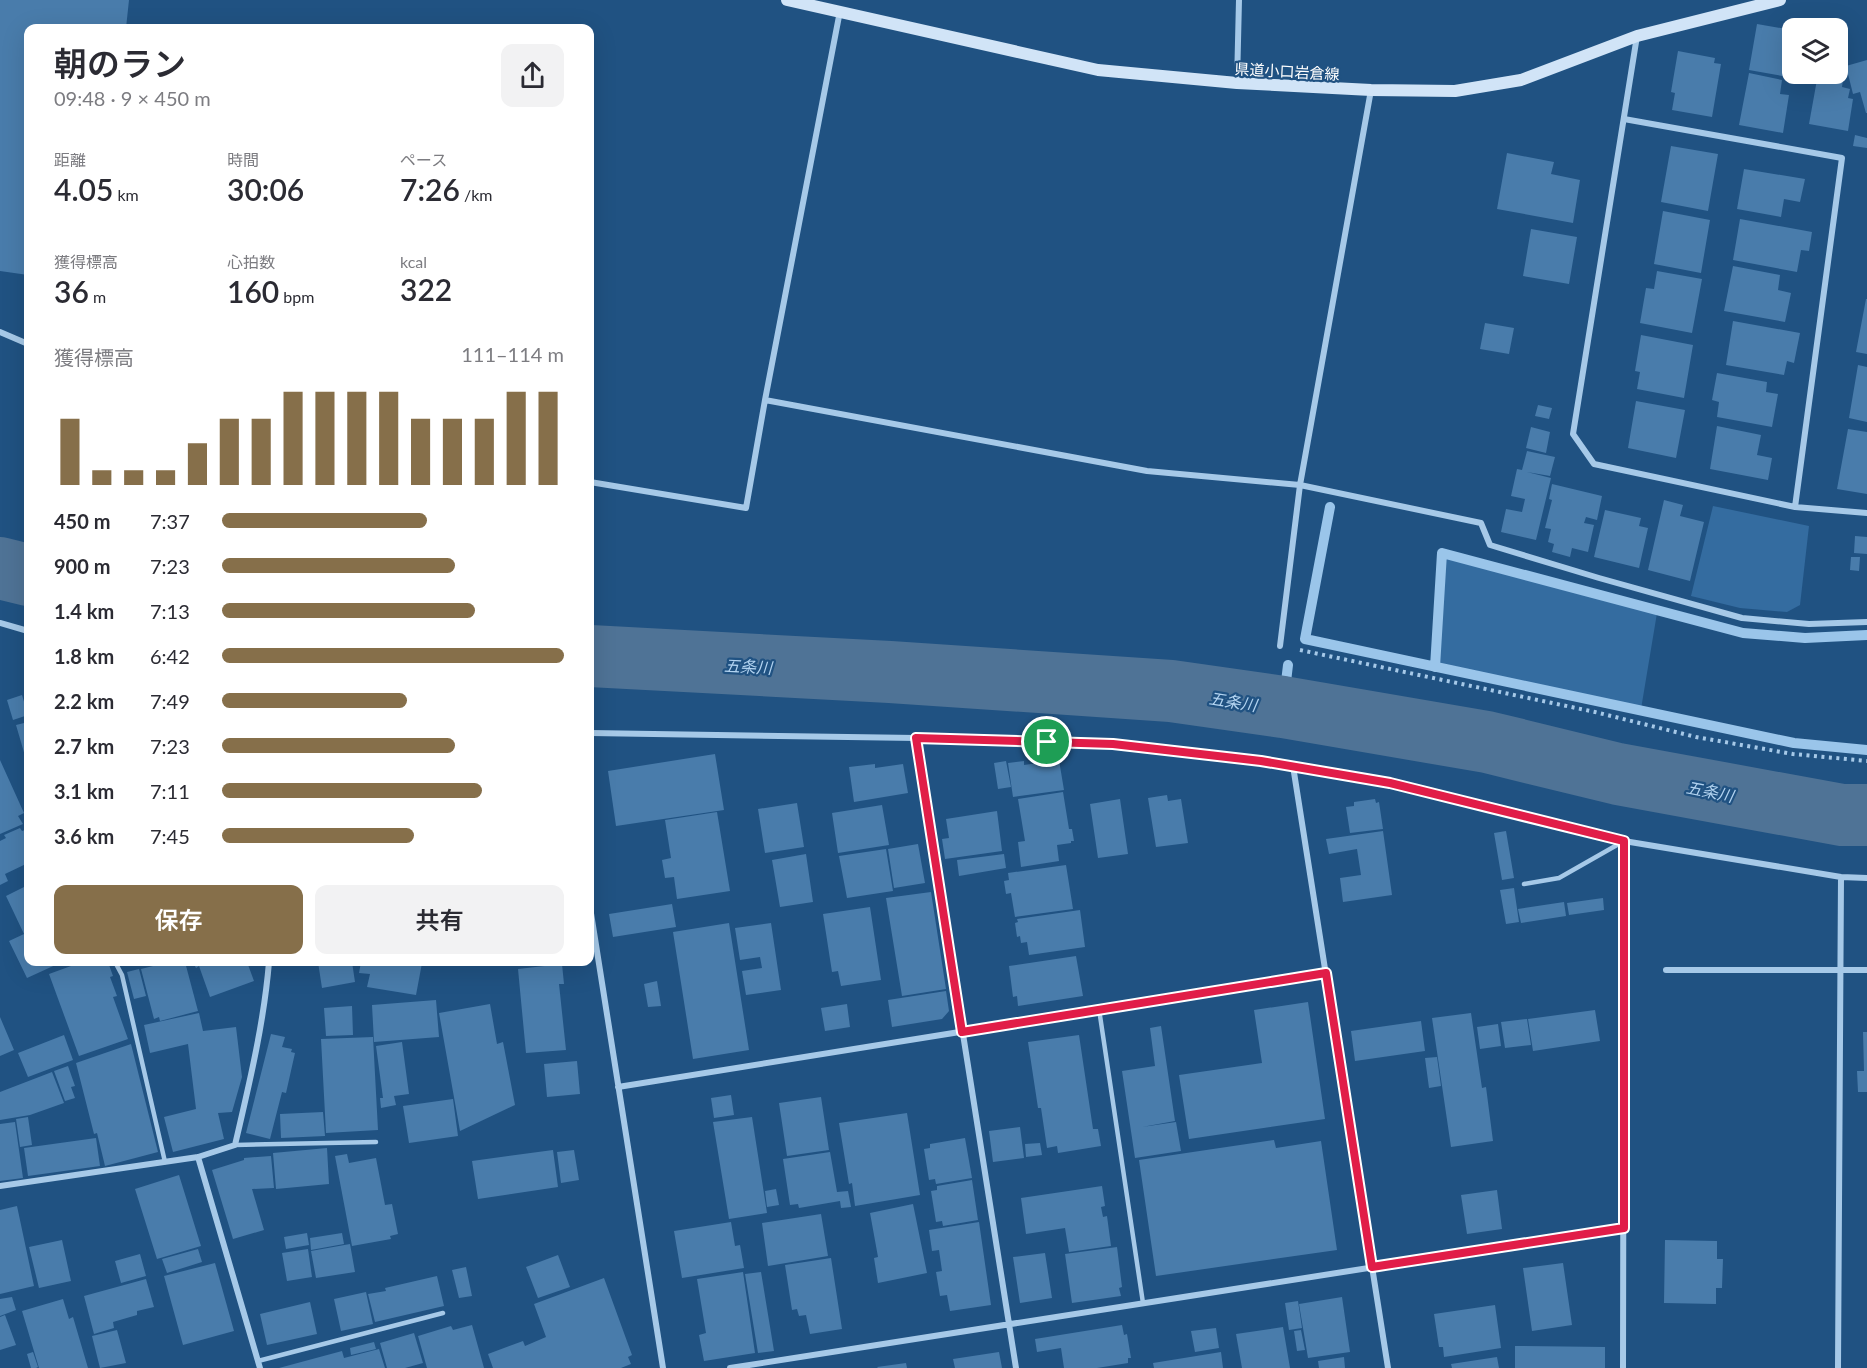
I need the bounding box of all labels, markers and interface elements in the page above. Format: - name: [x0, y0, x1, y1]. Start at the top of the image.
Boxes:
- map controls: [1782, 18, 1848, 84]
- button: layers: [1782, 18, 1848, 84]
- text: 朝のラン: [54, 43, 186, 83]
- button: share: [501, 44, 564, 107]
- street label: 県道小口岩倉線: [1234, 59, 1340, 83]
- text: 09:48 · 9 × 450 m: [54, 86, 211, 110]
- text: 距離: [54, 150, 86, 169]
- text: 時間: [227, 150, 259, 169]
- text: ペース: [400, 150, 447, 169]
- text: 4.05: [54, 171, 113, 207]
- text: 30:06: [227, 171, 304, 207]
- text: 7:26: [400, 171, 460, 207]
- text: km: [113, 185, 139, 204]
- text: /km: [460, 185, 492, 204]
- text: 獲得標高: [54, 252, 118, 271]
- text: 心拍数: [227, 252, 275, 271]
- text: kcal: [400, 252, 427, 271]
- text: 322: [400, 271, 452, 307]
- text: 36: [54, 273, 89, 309]
- text: 160: [227, 273, 279, 309]
- text: m: [89, 287, 106, 306]
- text: bpm: [279, 287, 314, 306]
- text: 111–114 m: [461, 342, 564, 366]
- text: 獲得標高: [54, 345, 134, 369]
- text: 450 m: [54, 509, 110, 533]
- text: 7:37: [150, 509, 190, 533]
- text: 900 m: [54, 554, 110, 578]
- text: 7:23: [150, 554, 190, 578]
- text: 1.4 km: [54, 599, 114, 623]
- text: 7:13: [150, 599, 190, 623]
- text: 1.8 km: [54, 644, 114, 668]
- text: 6:42: [150, 644, 190, 668]
- water label: 五条川: [724, 655, 774, 677]
- water label: 五条川: [1208, 688, 1260, 714]
- text: 2.2 km: [54, 689, 114, 713]
- text: 7:49: [150, 689, 190, 713]
- pin: [1021, 716, 1072, 767]
- icon: arrive: [1030, 725, 1063, 758]
- text: 2.7 km: [54, 734, 114, 758]
- text: 7:23: [150, 734, 190, 758]
- water label: 五条川: [1685, 777, 1737, 805]
- text: 3.1 km: [54, 779, 114, 803]
- text: 7:11: [150, 779, 190, 803]
- text: 3.6 km: [54, 824, 114, 848]
- text: 7:45: [150, 824, 190, 848]
- button: 保存: [54, 885, 303, 954]
- button: 共有: [315, 885, 564, 954]

